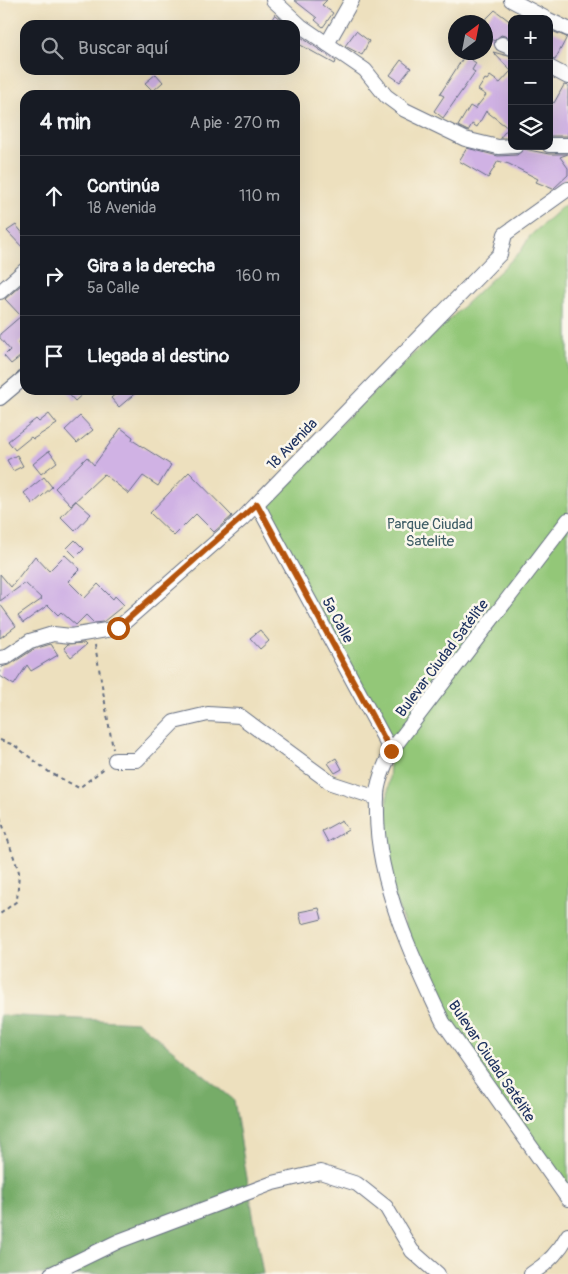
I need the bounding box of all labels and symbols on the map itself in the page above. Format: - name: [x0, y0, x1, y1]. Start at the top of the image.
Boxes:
- north arrow: [448, 15, 493, 60]
- street label: 18 Avenida: [263, 414, 322, 474]
- park label: Parque Ciudad Satelite: [387, 515, 473, 551]
- street label: 5a Calle: [318, 594, 358, 647]
- street label: Bulevar Ciudad Satélite: [392, 595, 493, 721]
- route start: [107, 617, 130, 640]
- route end: [380, 740, 403, 763]
- street label: Bulevar Ciudad Satélite: [444, 997, 540, 1126]

